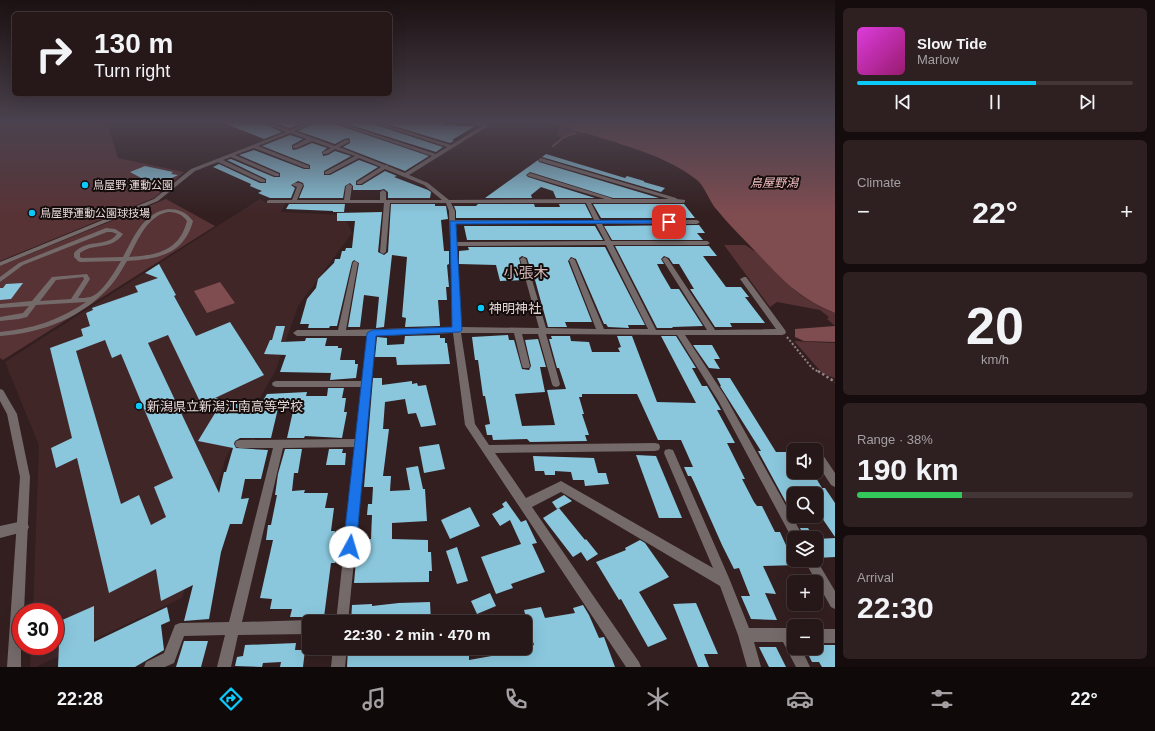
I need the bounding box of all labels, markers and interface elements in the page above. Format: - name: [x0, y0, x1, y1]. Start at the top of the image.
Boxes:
- icon: right: [28, 28, 80, 80]
- text: 130 m: [94, 28, 173, 59]
- text: Slow Tide: [917, 35, 987, 52]
- text: Marlow: [917, 52, 959, 67]
- text: Turn right: [94, 61, 170, 81]
- icon: previous: [892, 91, 914, 113]
- icon: pause: [984, 91, 1006, 113]
- icon: next: [1076, 91, 1098, 113]
- text: Climate: [857, 175, 901, 190]
- water label: 鳥屋野潟: [750, 176, 800, 190]
- place label: 鳥屋野 運動公園: [93, 179, 173, 191]
- marker: 鳥屋野 運動公園: [80, 180, 90, 190]
- text: 22°: [972, 196, 1018, 229]
- text: −: [857, 199, 870, 224]
- text: +: [1120, 199, 1133, 224]
- pin: [652, 205, 686, 239]
- place label: 鳥屋野運動公園球技場: [40, 207, 150, 219]
- marker: 鳥屋野運動公園球技場: [27, 208, 37, 218]
- icon: arrive: [658, 211, 680, 233]
- district label: 小張木: [503, 264, 549, 281]
- text: 20: [966, 297, 1024, 355]
- place label: 神明神社: [489, 301, 541, 316]
- marker: 神明神社: [476, 303, 486, 313]
- text: km/h: [981, 352, 1009, 367]
- place label: 新潟県立新潟江南高等学校: [147, 399, 303, 414]
- marker: 新潟県立新潟江南高等学校: [134, 401, 144, 411]
- text: Range · 38%: [857, 432, 933, 447]
- map controls: [787, 443, 823, 655]
- button: sound: [787, 443, 823, 479]
- text: 190 km: [857, 453, 959, 486]
- button: search: [787, 487, 823, 523]
- position arrow: [329, 526, 371, 568]
- button: layers: [787, 531, 823, 567]
- text: Arrival: [857, 570, 894, 585]
- button: +: [787, 575, 823, 611]
- text: 22:30: [857, 591, 934, 624]
- speed limit sign: 30: [12, 603, 64, 655]
- button: −: [787, 619, 823, 655]
- text: 22:30 · 2 min · 470 m: [344, 626, 490, 643]
- icon: directions: [217, 685, 245, 713]
- icon: music: [360, 685, 388, 713]
- icon: phone: [502, 685, 530, 713]
- icon: climate: [644, 685, 672, 713]
- icon: car: [786, 685, 814, 713]
- icon: filters: [928, 685, 956, 713]
- text: 22:28: [57, 689, 103, 709]
- text: 22°: [1071, 689, 1098, 709]

